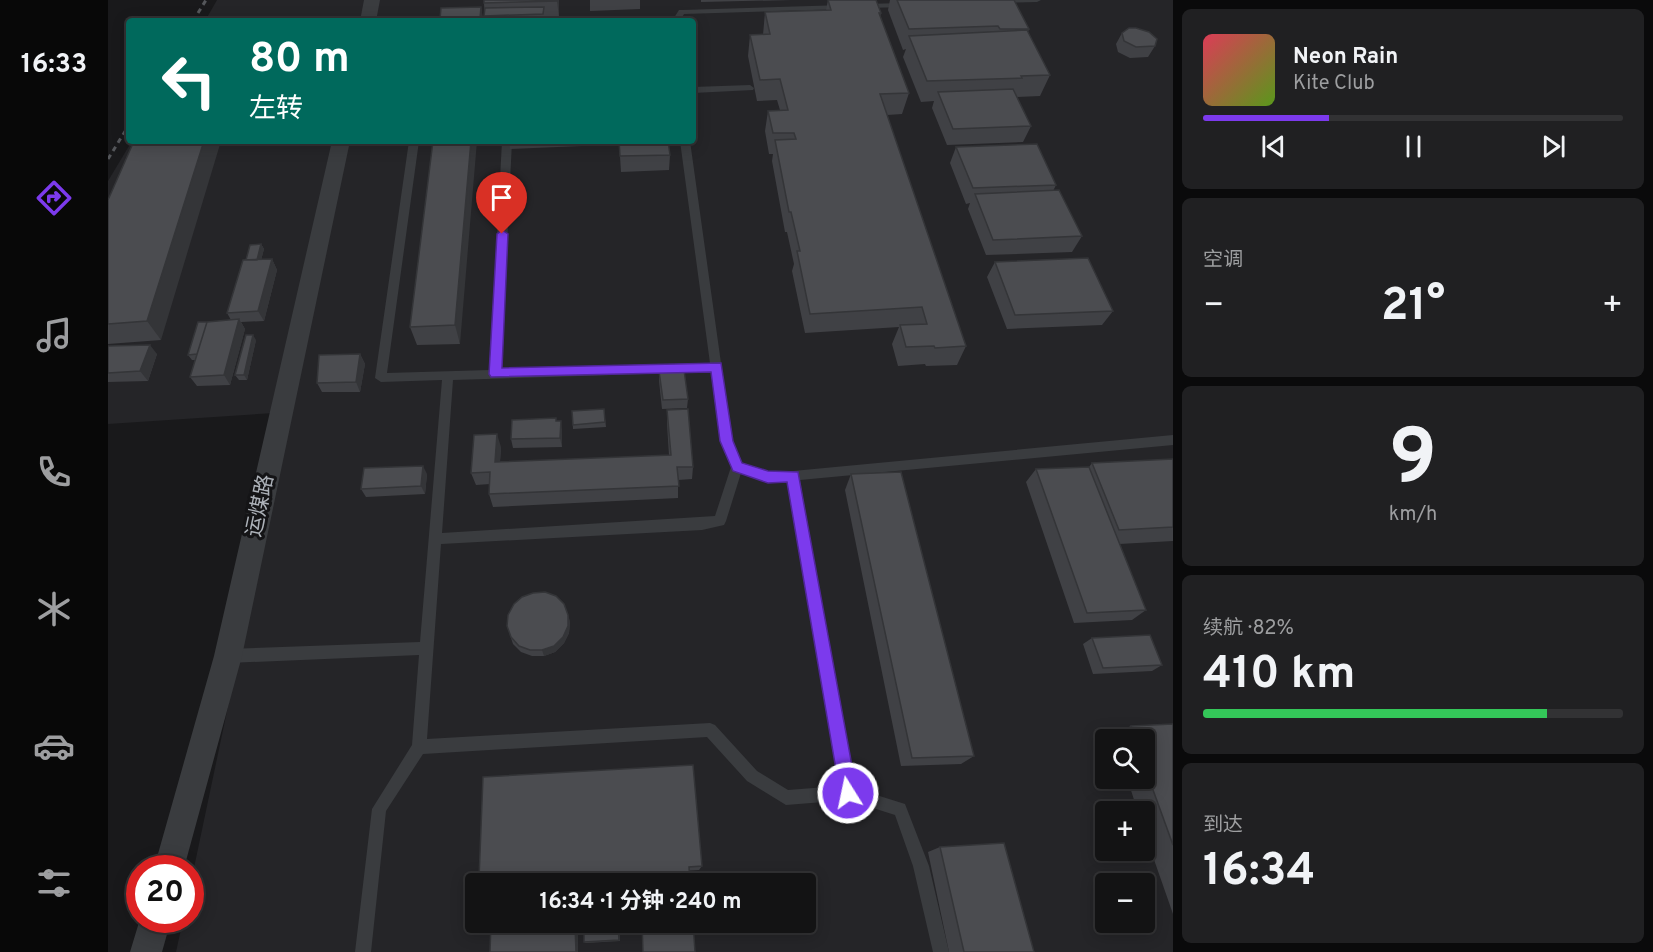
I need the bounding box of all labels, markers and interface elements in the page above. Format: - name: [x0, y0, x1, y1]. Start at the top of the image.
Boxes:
- text: 80 m: [249, 34, 350, 87]
- icon: left: [150, 42, 228, 120]
- text: Neon Rain: [1293, 44, 1398, 71]
- text: 16:33: [21, 48, 87, 82]
- text: Kite Club: [1293, 71, 1375, 97]
- text: 左转: [249, 93, 303, 127]
- icon: previous: [1257, 130, 1290, 163]
- icon: pause: [1397, 130, 1430, 163]
- icon: next: [1537, 130, 1570, 163]
- pin: [476, 172, 527, 234]
- icon: directions: [33, 177, 75, 219]
- icon: arrive: [485, 181, 518, 214]
- text: 空调: [1203, 248, 1243, 274]
- text: 21°: [1381, 279, 1445, 336]
- text: −: [1203, 286, 1224, 328]
- text: +: [1602, 286, 1623, 328]
- icon: music: [33, 314, 75, 356]
- text: 9: [1389, 413, 1437, 512]
- icon: phone: [33, 451, 75, 493]
- street label: 运煤路: [241, 472, 281, 540]
- text: km/h: [1389, 502, 1437, 528]
- icon: climate: [33, 588, 75, 630]
- text: 续航 · 82%: [1203, 616, 1294, 642]
- text: 410 km: [1203, 647, 1355, 704]
- icon: car: [33, 725, 75, 767]
- map controls: [1095, 729, 1155, 933]
- button: search: [1095, 729, 1155, 789]
- position arrow: [816, 761, 880, 825]
- button: +: [1095, 801, 1155, 861]
- text: 到达: [1203, 813, 1243, 839]
- text: 16:34: [1203, 844, 1315, 901]
- speed limit sign: 20: [126, 855, 204, 933]
- icon: filters: [33, 862, 75, 904]
- button: −: [1095, 873, 1155, 933]
- text: 16:34 · 1 分钟 · 240 m: [539, 889, 742, 916]

